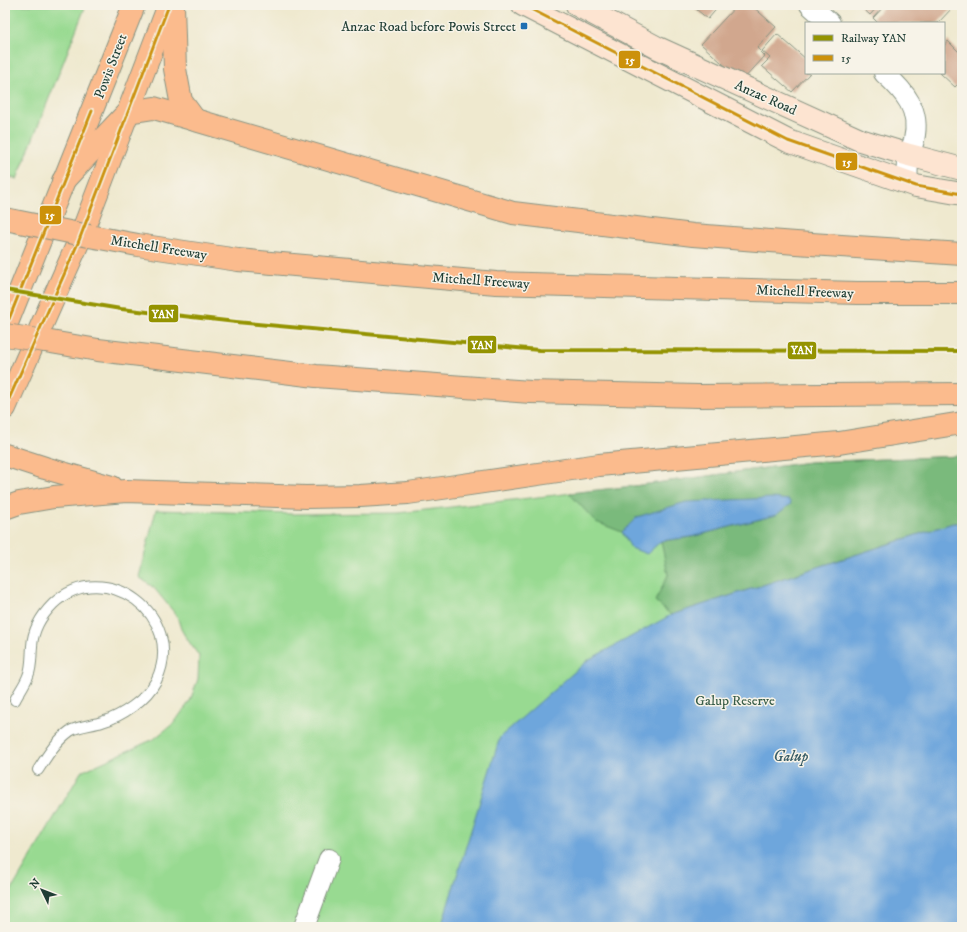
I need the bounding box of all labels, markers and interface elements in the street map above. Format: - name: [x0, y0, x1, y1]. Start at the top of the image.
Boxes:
- place label: Anzac Road before Powis Street: [341, 18, 517, 36]
- marker: Anzac Road before Powis Street: [519, 21, 529, 31]
- legend: [805, 22, 945, 74]
- street label: Powis Street: [90, 31, 132, 101]
- text: Railway YAN: [841, 31, 907, 46]
- line badge: 15: [618, 50, 641, 69]
- text: 15: [841, 51, 851, 66]
- text: 15: [625, 54, 635, 68]
- street label: Anzac Road: [732, 76, 800, 120]
- line badge: 15: [835, 152, 858, 171]
- text: 15: [842, 156, 852, 170]
- line badge: 15: [39, 205, 62, 225]
- text: 15: [45, 209, 55, 223]
- street label: Mitchell Freeway: [109, 231, 209, 265]
- street label: Mitchell Freeway: [432, 269, 531, 293]
- street label: Mitchell Freeway: [756, 281, 854, 303]
- line badge: YAN: [148, 304, 179, 323]
- text: YAN: [151, 308, 174, 322]
- line badge: YAN: [467, 335, 497, 354]
- text: YAN: [470, 339, 493, 353]
- line badge: YAN: [787, 341, 817, 360]
- text: YAN: [790, 344, 813, 358]
- park label: Galup Reserve: [695, 692, 775, 710]
- water label: Galup: [774, 747, 809, 766]
- north arrow: [22, 870, 62, 910]
- text: N: [27, 876, 44, 892]

